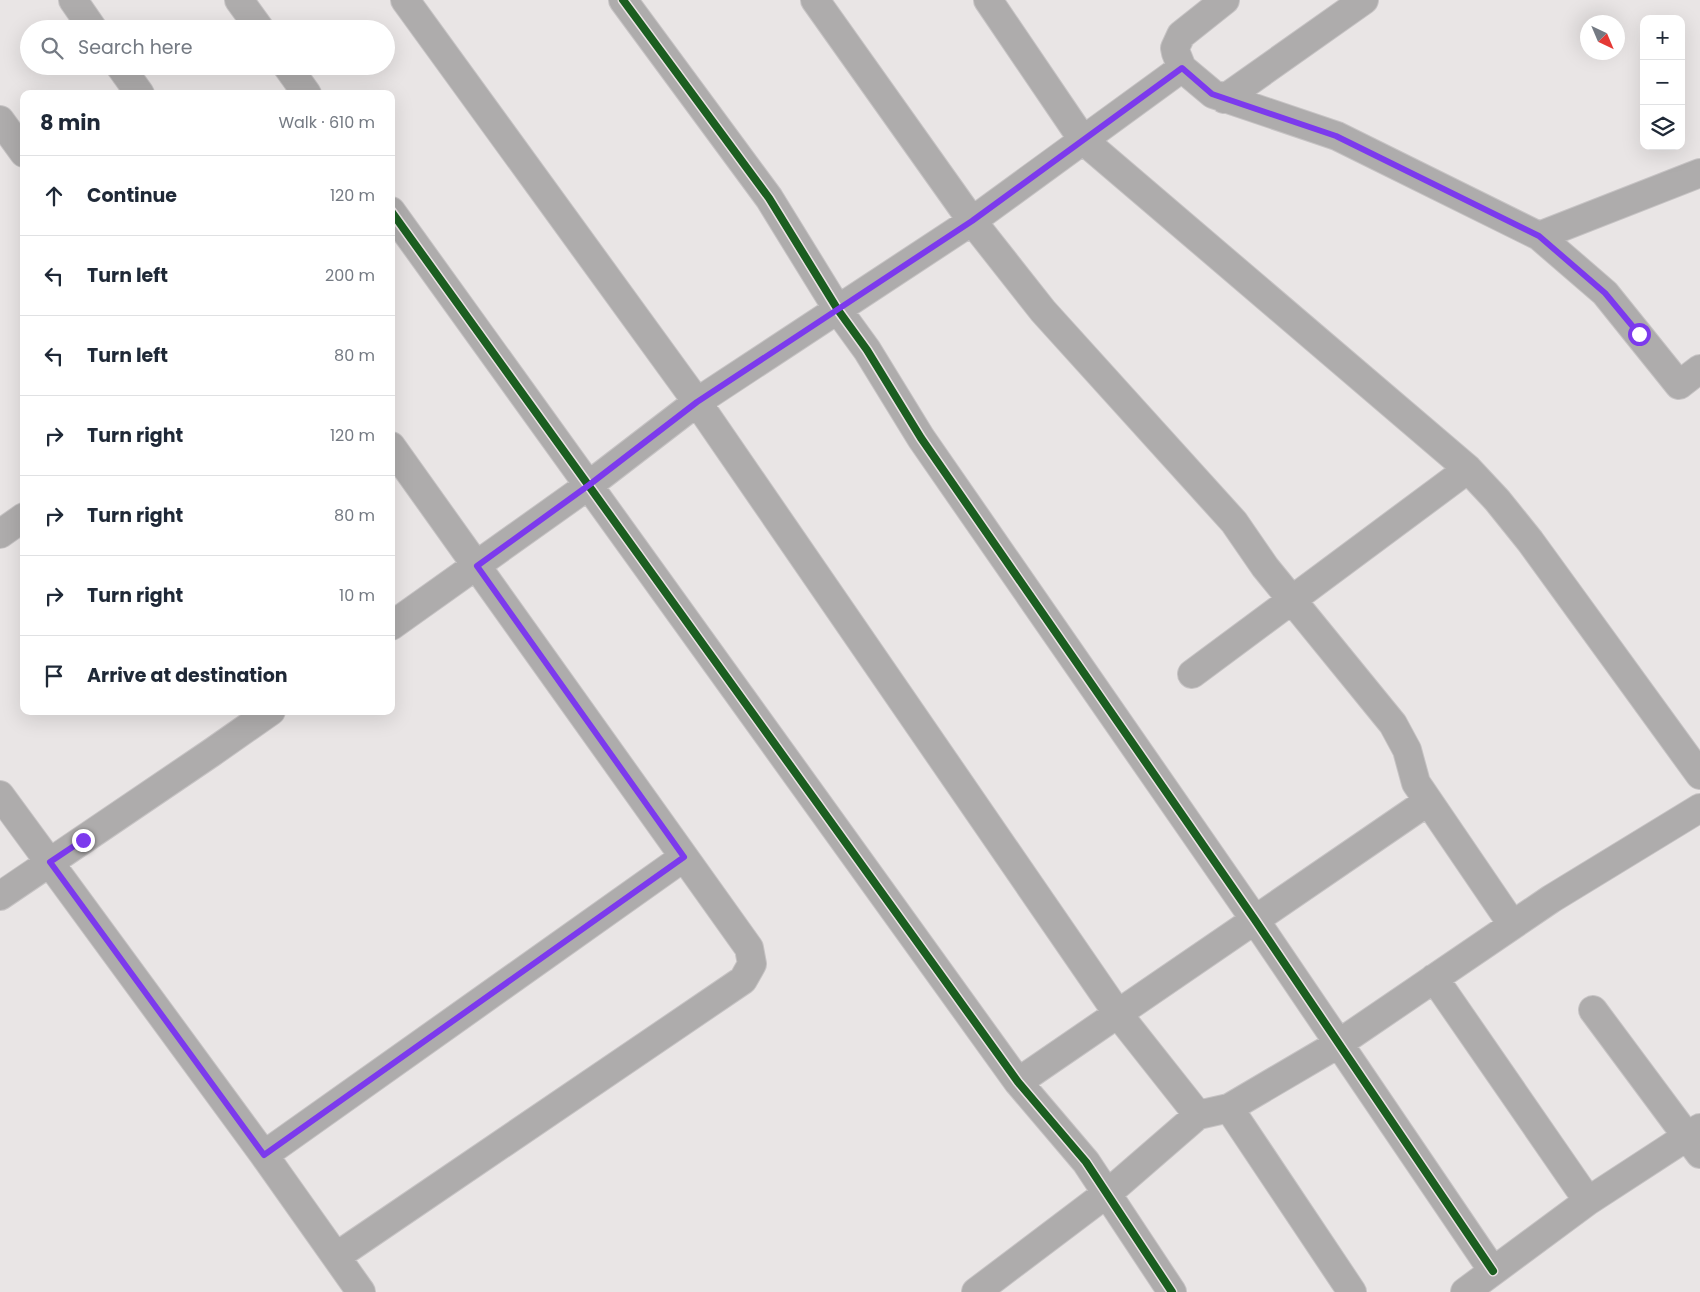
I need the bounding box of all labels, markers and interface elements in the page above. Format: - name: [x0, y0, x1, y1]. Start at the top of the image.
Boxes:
- north arrow: [1580, 15, 1625, 60]
- map controls: [1640, 15, 1685, 150]
- button: +: [1640, 15, 1685, 60]
- search box: [20, 20, 395, 75]
- icon: search: [38, 34, 66, 62]
- text: Search here: [78, 34, 192, 61]
- button: −: [1640, 60, 1685, 105]
- button: layers: [1640, 105, 1685, 150]
- text: 8 min: [40, 108, 101, 137]
- text: Walk · 610 m: [278, 111, 375, 134]
- icon: ahead: [40, 182, 68, 210]
- text: Continue: [87, 182, 177, 209]
- text: 120 m: [330, 184, 375, 207]
- icon: left: [40, 262, 68, 290]
- text: Turn left: [87, 262, 168, 289]
- text: 200 m: [325, 264, 375, 287]
- route start: [1628, 323, 1651, 346]
- icon: left: [40, 342, 68, 370]
- text: Turn left: [87, 342, 168, 369]
- text: 80 m: [334, 344, 375, 367]
- icon: right: [40, 422, 68, 450]
- text: Turn right: [87, 422, 183, 449]
- text: 120 m: [330, 424, 375, 447]
- icon: right: [40, 502, 68, 530]
- text: Turn right: [87, 502, 183, 529]
- text: 80 m: [334, 504, 375, 527]
- icon: right: [40, 582, 68, 610]
- text: Turn right: [87, 582, 183, 609]
- text: 10 m: [339, 584, 375, 607]
- icon: arrive: [40, 662, 68, 690]
- text: Arrive at destination: [87, 662, 288, 689]
- route end: [72, 829, 95, 852]

